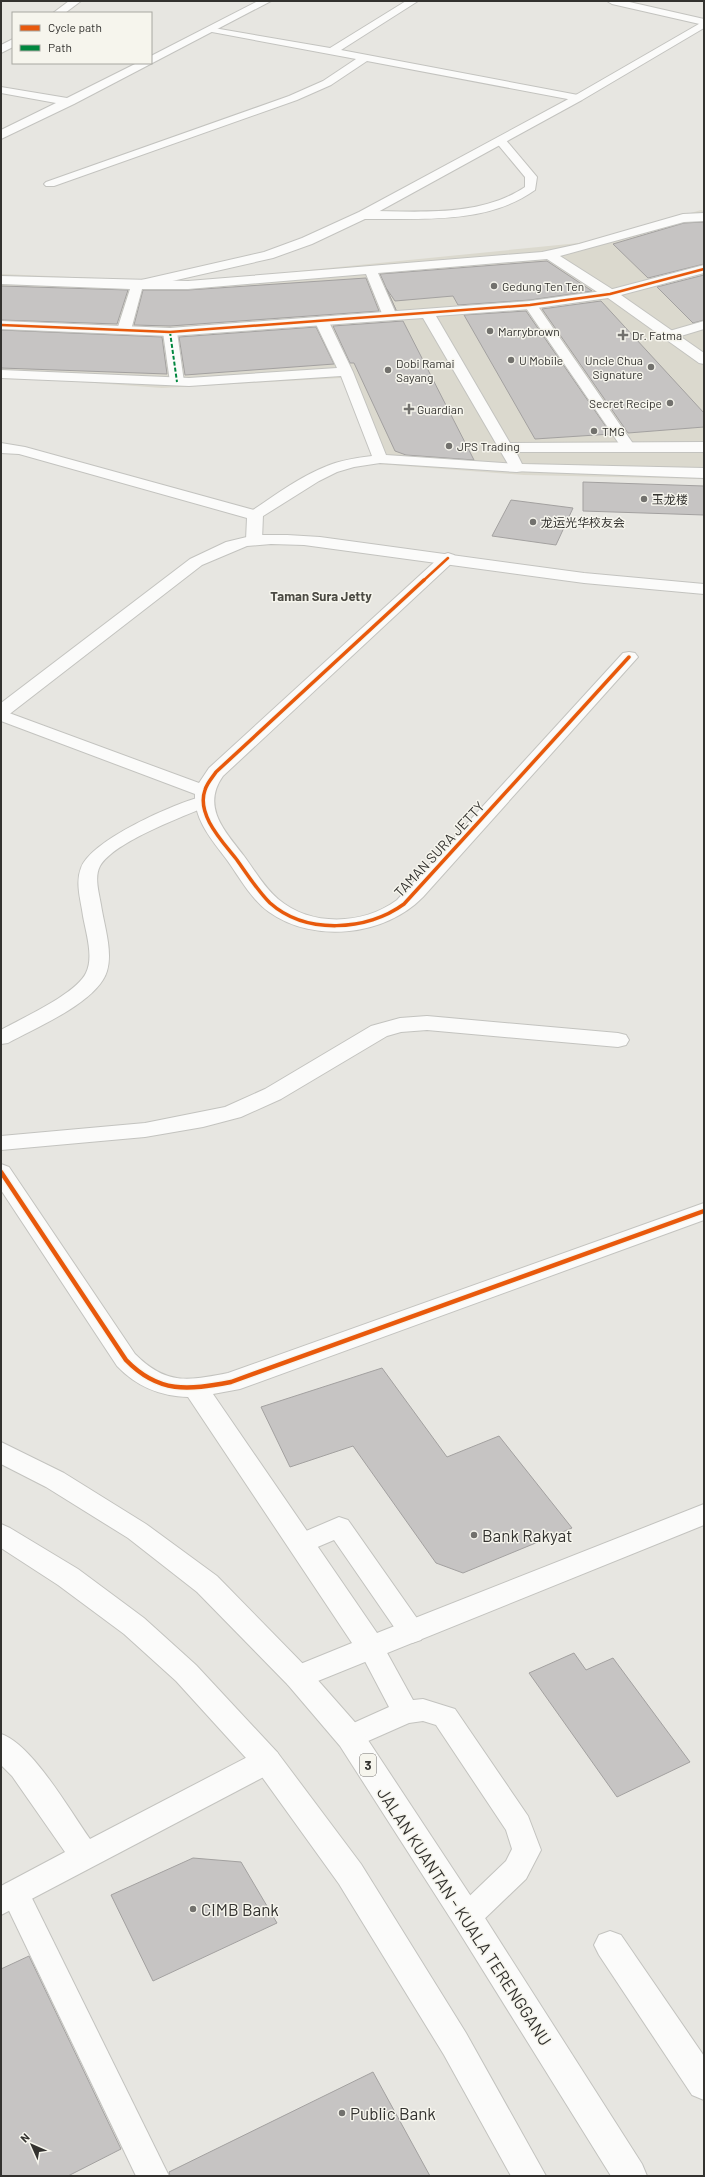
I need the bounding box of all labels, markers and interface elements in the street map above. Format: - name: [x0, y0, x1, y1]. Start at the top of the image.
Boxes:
- legend: [12, 12, 152, 64]
- text: Cycle path: [48, 20, 102, 34]
- text: Path: [48, 40, 72, 54]
- place label: Gedung Ten Ten: [502, 279, 584, 293]
- marker: Gedung Ten Ten: [489, 281, 499, 291]
- place label: Marrybrown: [498, 324, 560, 338]
- marker: Marrybrown: [485, 326, 495, 336]
- place label: Dr. Fatma: [632, 328, 682, 342]
- marker: Dr. Fatma: [617, 329, 629, 341]
- place label: U Mobile: [519, 353, 563, 367]
- place label: Uncle Chua Signature: [585, 353, 643, 381]
- marker: U Mobile: [506, 355, 516, 365]
- place label: Dobi Ramai Sayang: [396, 356, 455, 384]
- marker: Uncle Chua Signature: [646, 362, 656, 372]
- marker: Dobi Ramai Sayang: [383, 365, 393, 375]
- place label: Secret Recipe: [589, 396, 662, 410]
- marker: Secret Recipe: [665, 398, 675, 408]
- place label: Guardian: [417, 402, 463, 416]
- marker: Guardian: [404, 404, 414, 414]
- place label: TMG: [602, 424, 625, 438]
- marker: TMG: [589, 426, 599, 436]
- place label: JPS Trading: [457, 439, 520, 453]
- marker: JPS Trading: [444, 441, 454, 451]
- place label: 玉龙楼: [652, 492, 688, 506]
- marker: 玉龙楼: [639, 494, 649, 504]
- place label: 龙运光华校友会: [541, 515, 625, 529]
- marker: 龙运光华校友会: [528, 517, 538, 527]
- district label: Taman Sura Jetty: [270, 588, 372, 604]
- street label: TAMAN SURA JETTY: [390, 798, 488, 900]
- place label: Bank Rakyat: [482, 1525, 572, 1545]
- marker: Bank Rakyat: [469, 1530, 479, 1540]
- road number: 3: [360, 1754, 376, 1776]
- street label: JALAN KUANTAN - KUALA TERENGGANU: [374, 1783, 556, 2049]
- place label: CIMB Bank: [201, 1899, 279, 1919]
- marker: CIMB Bank: [188, 1904, 198, 1914]
- place label: Public Bank: [350, 2103, 436, 2123]
- marker: Public Bank: [337, 2108, 347, 2118]
- north arrow: [12, 2125, 52, 2165]
- text: N: [17, 2130, 32, 2145]

